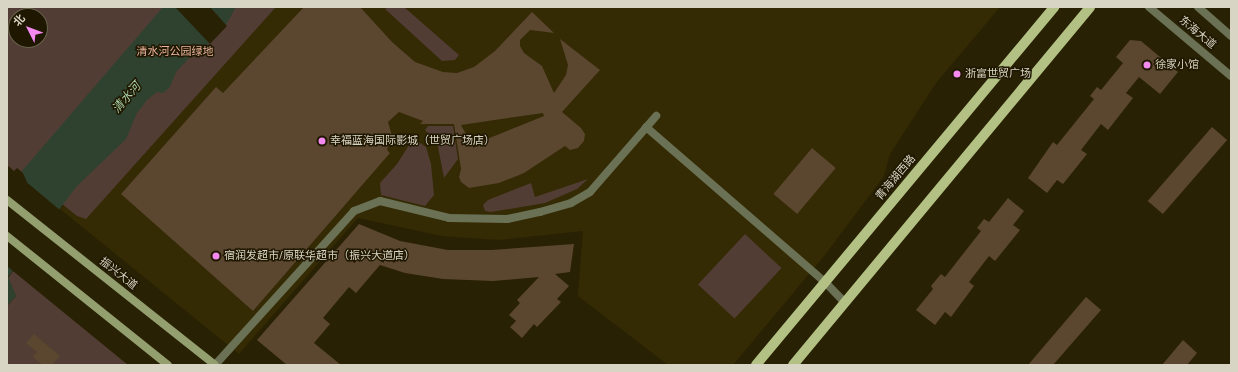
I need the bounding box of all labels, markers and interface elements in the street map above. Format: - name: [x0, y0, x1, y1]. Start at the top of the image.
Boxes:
- north arrow: [8, 8, 48, 48]
- text: 北: [11, 12, 28, 29]
- street label: 东海大道: [1176, 14, 1218, 52]
- park label: 清水河公园绿地: [137, 45, 213, 59]
- place label: 徐家小馆: [1155, 58, 1199, 72]
- marker: 徐家小馆: [1142, 60, 1152, 70]
- place label: 浙富世贸广场: [965, 67, 1031, 81]
- marker: 浙富世贸广场: [952, 69, 962, 79]
- water label: 清水河: [110, 80, 144, 116]
- place label: 幸福蓝海国际影城（世贸广场店）: [330, 134, 495, 148]
- marker: 幸福蓝海国际影城（世贸广场店）: [317, 136, 327, 146]
- street label: 青海湖西路: [873, 153, 919, 203]
- place label: 宿润发超市/原联华超市（振兴大道店）: [224, 249, 415, 263]
- marker: 宿润发超市/原联华超市（振兴大道店）: [211, 251, 221, 261]
- street label: 振兴大道: [97, 255, 139, 293]

